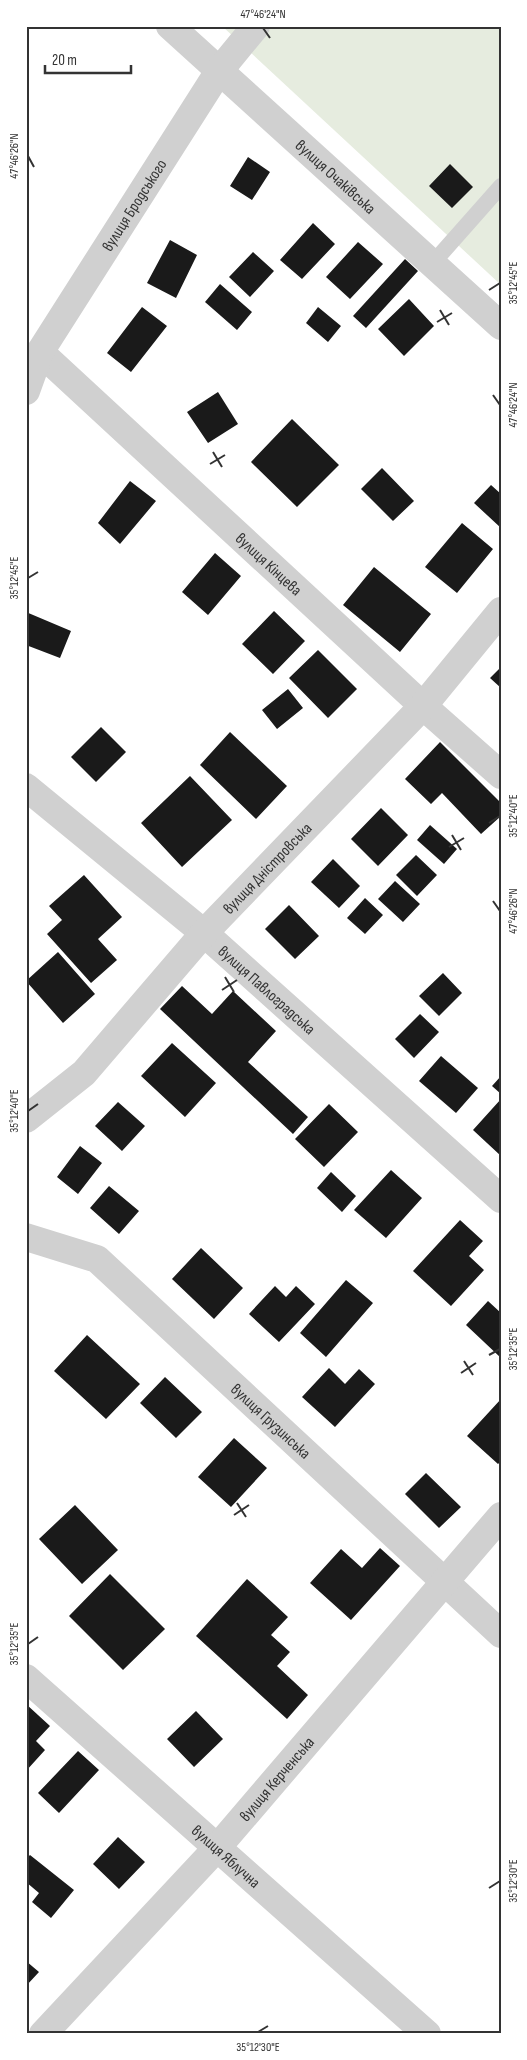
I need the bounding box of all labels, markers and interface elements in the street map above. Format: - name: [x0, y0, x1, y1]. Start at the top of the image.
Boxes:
- text: 47°46'24"N: [240, 7, 286, 22]
- scale bar: [45, 42, 131, 74]
- text: 20 m: [52, 51, 77, 70]
- text: 47°46'26"N: [7, 133, 22, 179]
- street label: вулиця Очаківська: [291, 136, 379, 219]
- street label: вулиця Бродського: [99, 156, 171, 255]
- text: 35°12'45"E: [506, 262, 521, 304]
- text: 47°46'24"N: [506, 382, 521, 428]
- street label: вулиця Кінцева: [231, 530, 305, 600]
- text: 35°12'45"E: [7, 557, 22, 599]
- text: 35°12'40"E: [506, 794, 521, 838]
- street label: вулиця Дністровська: [220, 819, 316, 918]
- text: 47°46'26"N: [506, 888, 521, 934]
- street label: вулиця Павлоградська: [214, 942, 319, 1039]
- text: 35°12'40"E: [7, 1089, 22, 1133]
- text: 35°12'35"E: [506, 1328, 521, 1370]
- street label: вулиця Грузинська: [226, 1380, 314, 1463]
- text: 35°12'35"E: [7, 1623, 22, 1665]
- street label: вулиця Керченська: [236, 1733, 319, 1826]
- street label: вулиця Яблучна: [187, 1822, 264, 1893]
- text: 35°12'30"E: [506, 1859, 521, 1903]
- text: 35°12'30"E: [236, 2040, 280, 2055]

